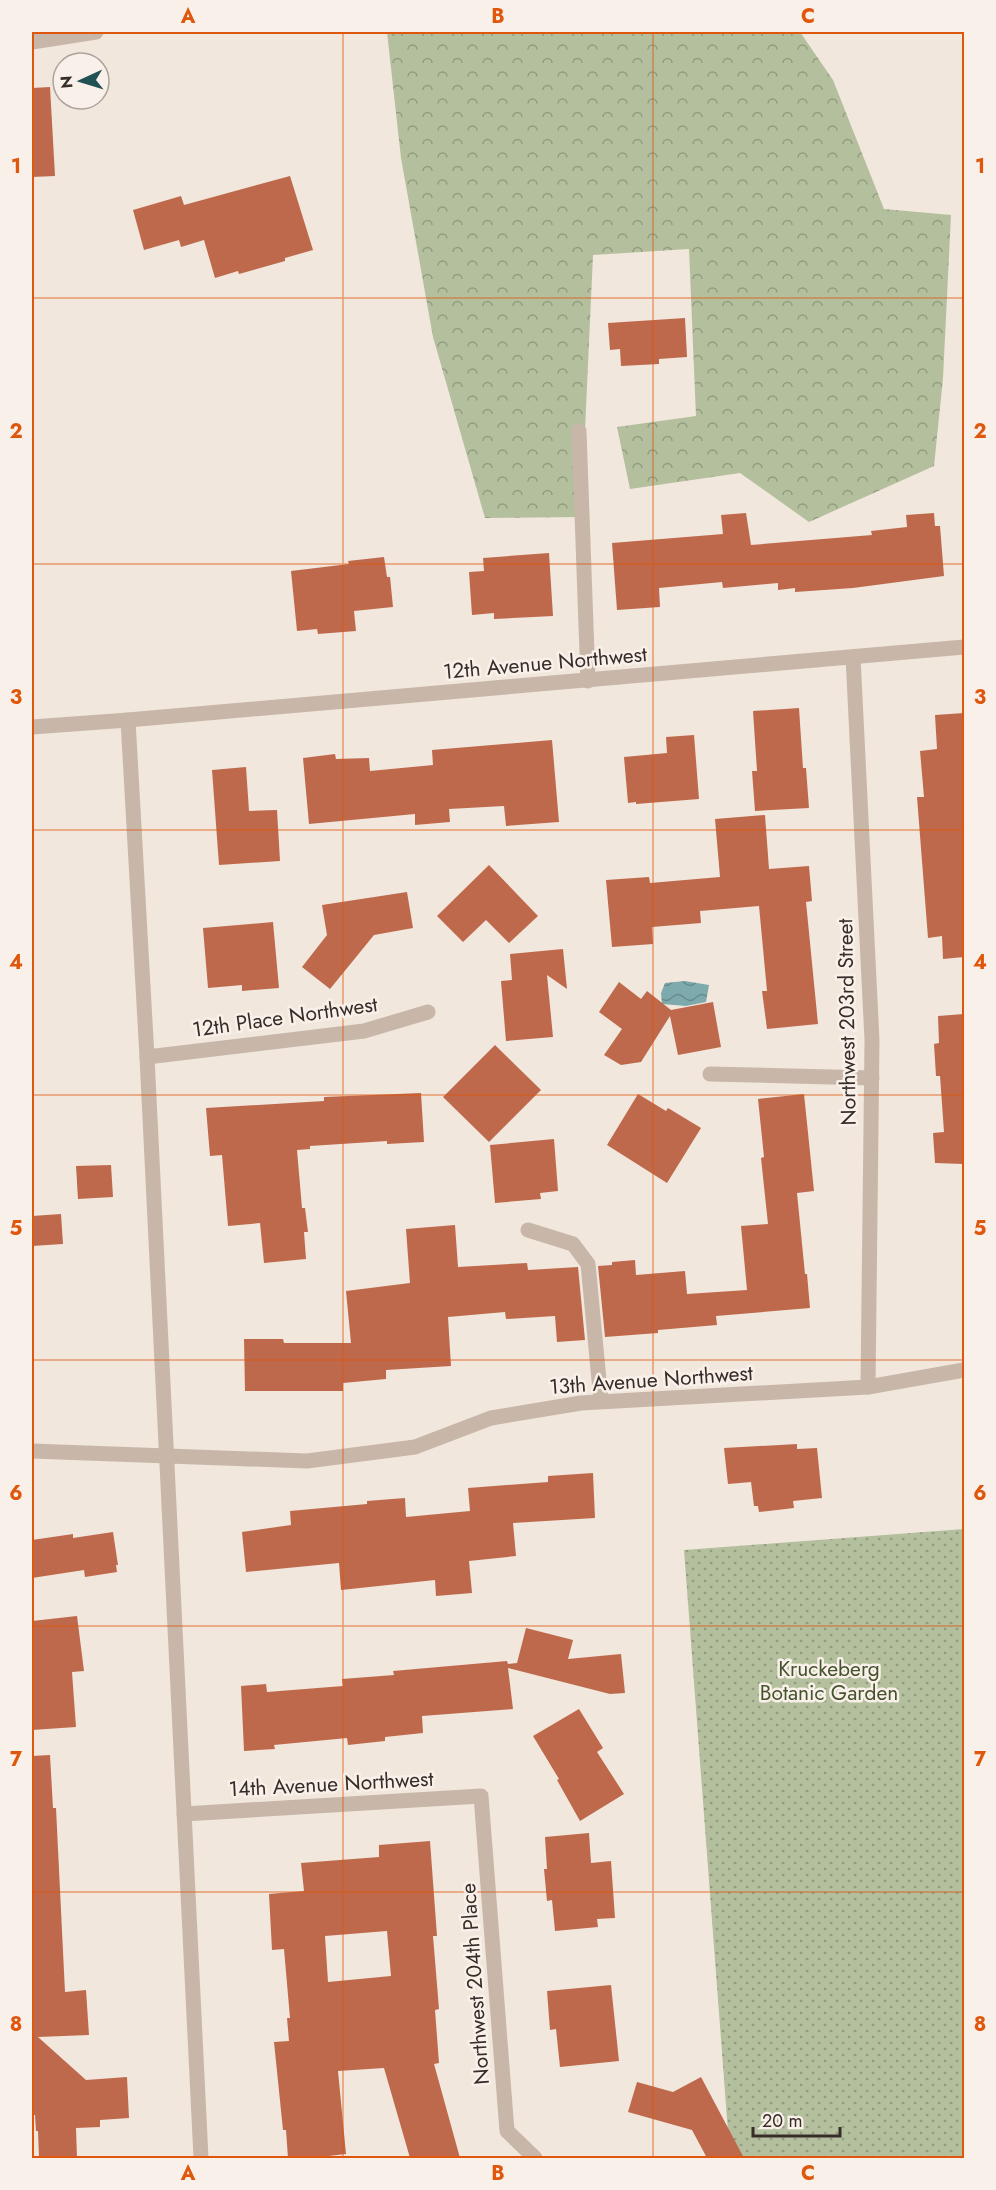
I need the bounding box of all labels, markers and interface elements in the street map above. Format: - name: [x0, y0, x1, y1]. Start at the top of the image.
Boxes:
- text: A: [180, 2, 196, 31]
- text: B: [491, 2, 505, 31]
- text: C: [801, 2, 815, 31]
- north arrow: [51, 51, 111, 111]
- text: N: [55, 75, 78, 89]
- text: 1: [11, 152, 21, 181]
- text: 1: [975, 152, 985, 181]
- text: 2: [9, 417, 23, 446]
- text: 2: [973, 417, 987, 446]
- street label: 12th Avenue Northwest: [442, 639, 648, 687]
- text: 3: [10, 683, 22, 712]
- text: 3: [974, 683, 986, 712]
- street label: Northwest 203rd Street: [830, 918, 864, 1126]
- text: 4: [9, 948, 23, 977]
- text: 4: [973, 948, 987, 977]
- street label: 12th Place Northwest: [191, 989, 379, 1045]
- text: 5: [10, 1214, 23, 1243]
- text: 5: [974, 1214, 987, 1243]
- street label: 13th Avenue Northwest: [548, 1358, 754, 1402]
- text: 6: [9, 1479, 23, 1508]
- text: 6: [973, 1479, 987, 1508]
- park label: Kruckeberg Botanic Garden: [760, 1654, 898, 1708]
- text: 7: [10, 1745, 23, 1774]
- text: 7: [974, 1745, 987, 1774]
- street label: 14th Avenue Northwest: [228, 1764, 434, 1804]
- street label: Northwest 204th Place: [453, 1882, 497, 2086]
- text: 8: [10, 2010, 22, 2039]
- text: 8: [974, 2010, 986, 2039]
- scale bar: [753, 2100, 840, 2138]
- text: 20 m: [762, 2108, 802, 2134]
- text: A: [180, 2159, 196, 2188]
- text: B: [491, 2159, 505, 2188]
- text: C: [801, 2159, 815, 2188]

